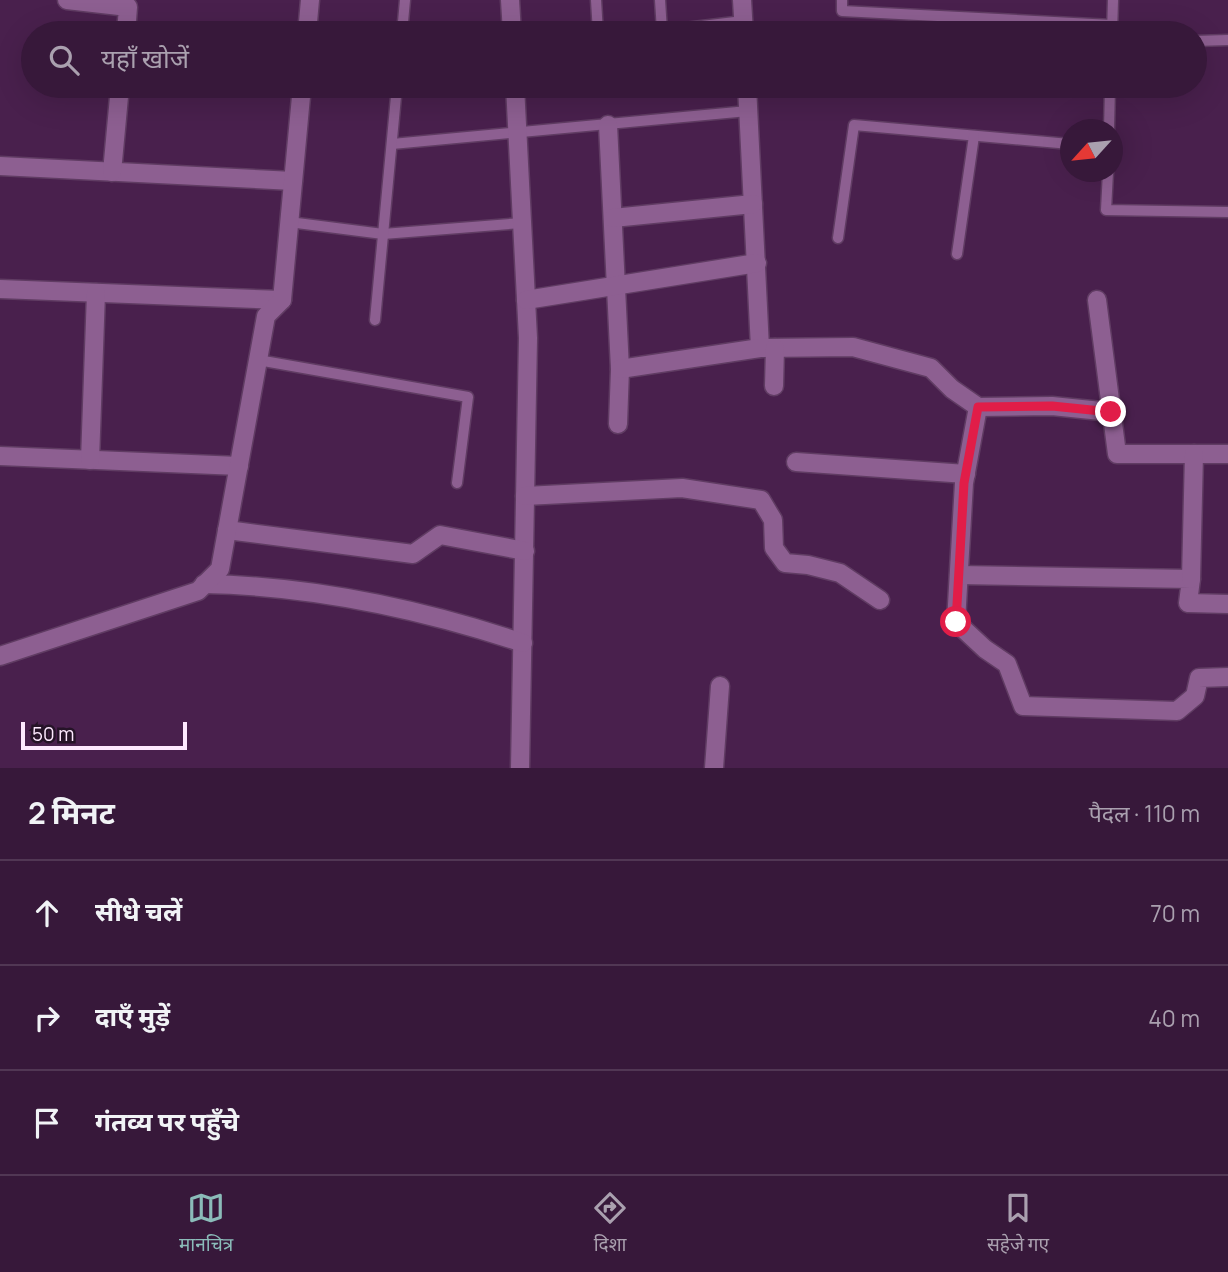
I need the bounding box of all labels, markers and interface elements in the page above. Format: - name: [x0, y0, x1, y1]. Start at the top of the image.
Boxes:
- search box: [21, 21, 1207, 98]
- text: यहाँ खोजें: [101, 40, 189, 76]
- icon: search: [45, 41, 83, 79]
- north arrow: [1060, 119, 1123, 182]
- route end: [1095, 396, 1126, 427]
- route start: [940, 606, 971, 637]
- scale bar: [21, 719, 187, 751]
- text: 50 m: [32, 721, 74, 747]
- text: 2 मिनट: [28, 792, 115, 833]
- text: पैदल · 110 m: [1089, 797, 1200, 829]
- text: सीधे चलें: [95, 893, 182, 929]
- icon: ahead: [28, 894, 66, 932]
- text: 70 m: [1150, 897, 1200, 929]
- text: दाएँ मुड़ें: [95, 998, 170, 1034]
- icon: right: [28, 999, 66, 1037]
- text: 40 m: [1148, 1002, 1200, 1034]
- text: गंतव्य पर पहुँचे: [95, 1103, 239, 1139]
- icon: arrive: [28, 1104, 66, 1142]
- tab: मानचित्र: [179, 1189, 233, 1259]
- tab: दिशा: [591, 1189, 629, 1259]
- tab: सहेजे गए: [987, 1189, 1049, 1259]

